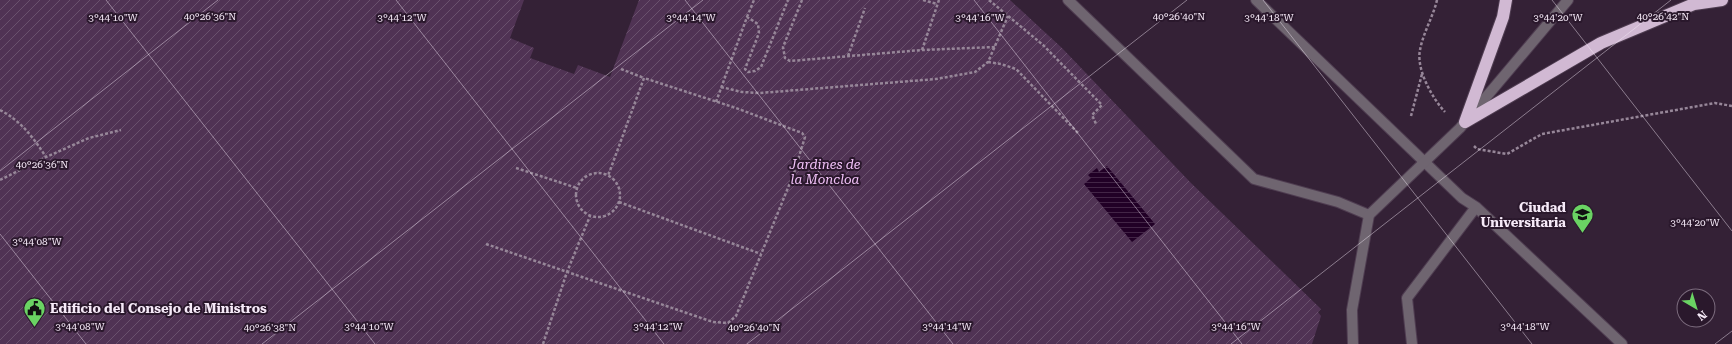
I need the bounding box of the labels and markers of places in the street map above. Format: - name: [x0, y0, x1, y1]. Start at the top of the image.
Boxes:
- place label: Ciudad Universitaria: [1480, 200, 1566, 230]
- school or university icon: Ciudad Universitaria: [1569, 201, 1595, 234]
- public building icon: Edificio del Consejo de Ministros: [21, 295, 47, 328]
- place label: Edificio del Consejo de Ministros: [50, 301, 267, 316]

